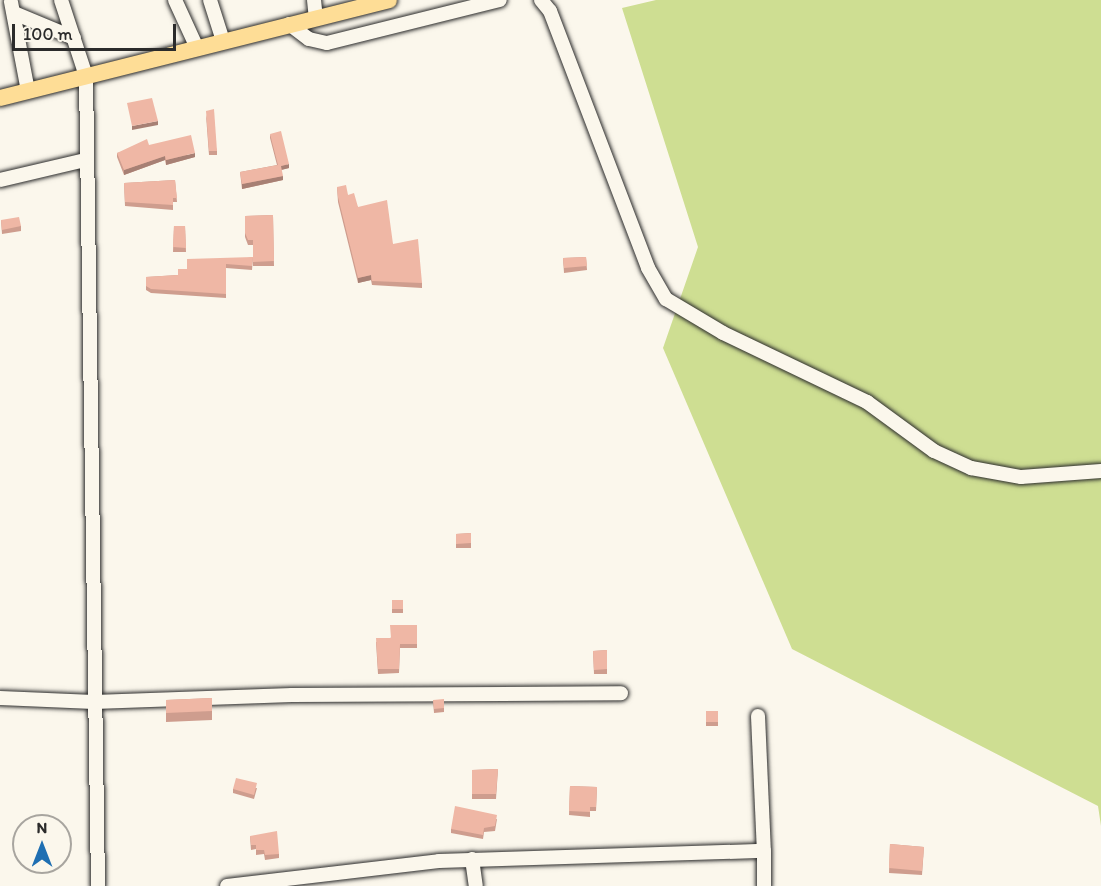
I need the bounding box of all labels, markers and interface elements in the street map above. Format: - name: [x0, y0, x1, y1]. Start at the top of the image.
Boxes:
- scale bar: [15, 12, 178, 50]
- text: 100 m: [23, 23, 73, 45]
- north arrow: [12, 814, 72, 874]
- text: N: [37, 818, 47, 837]

